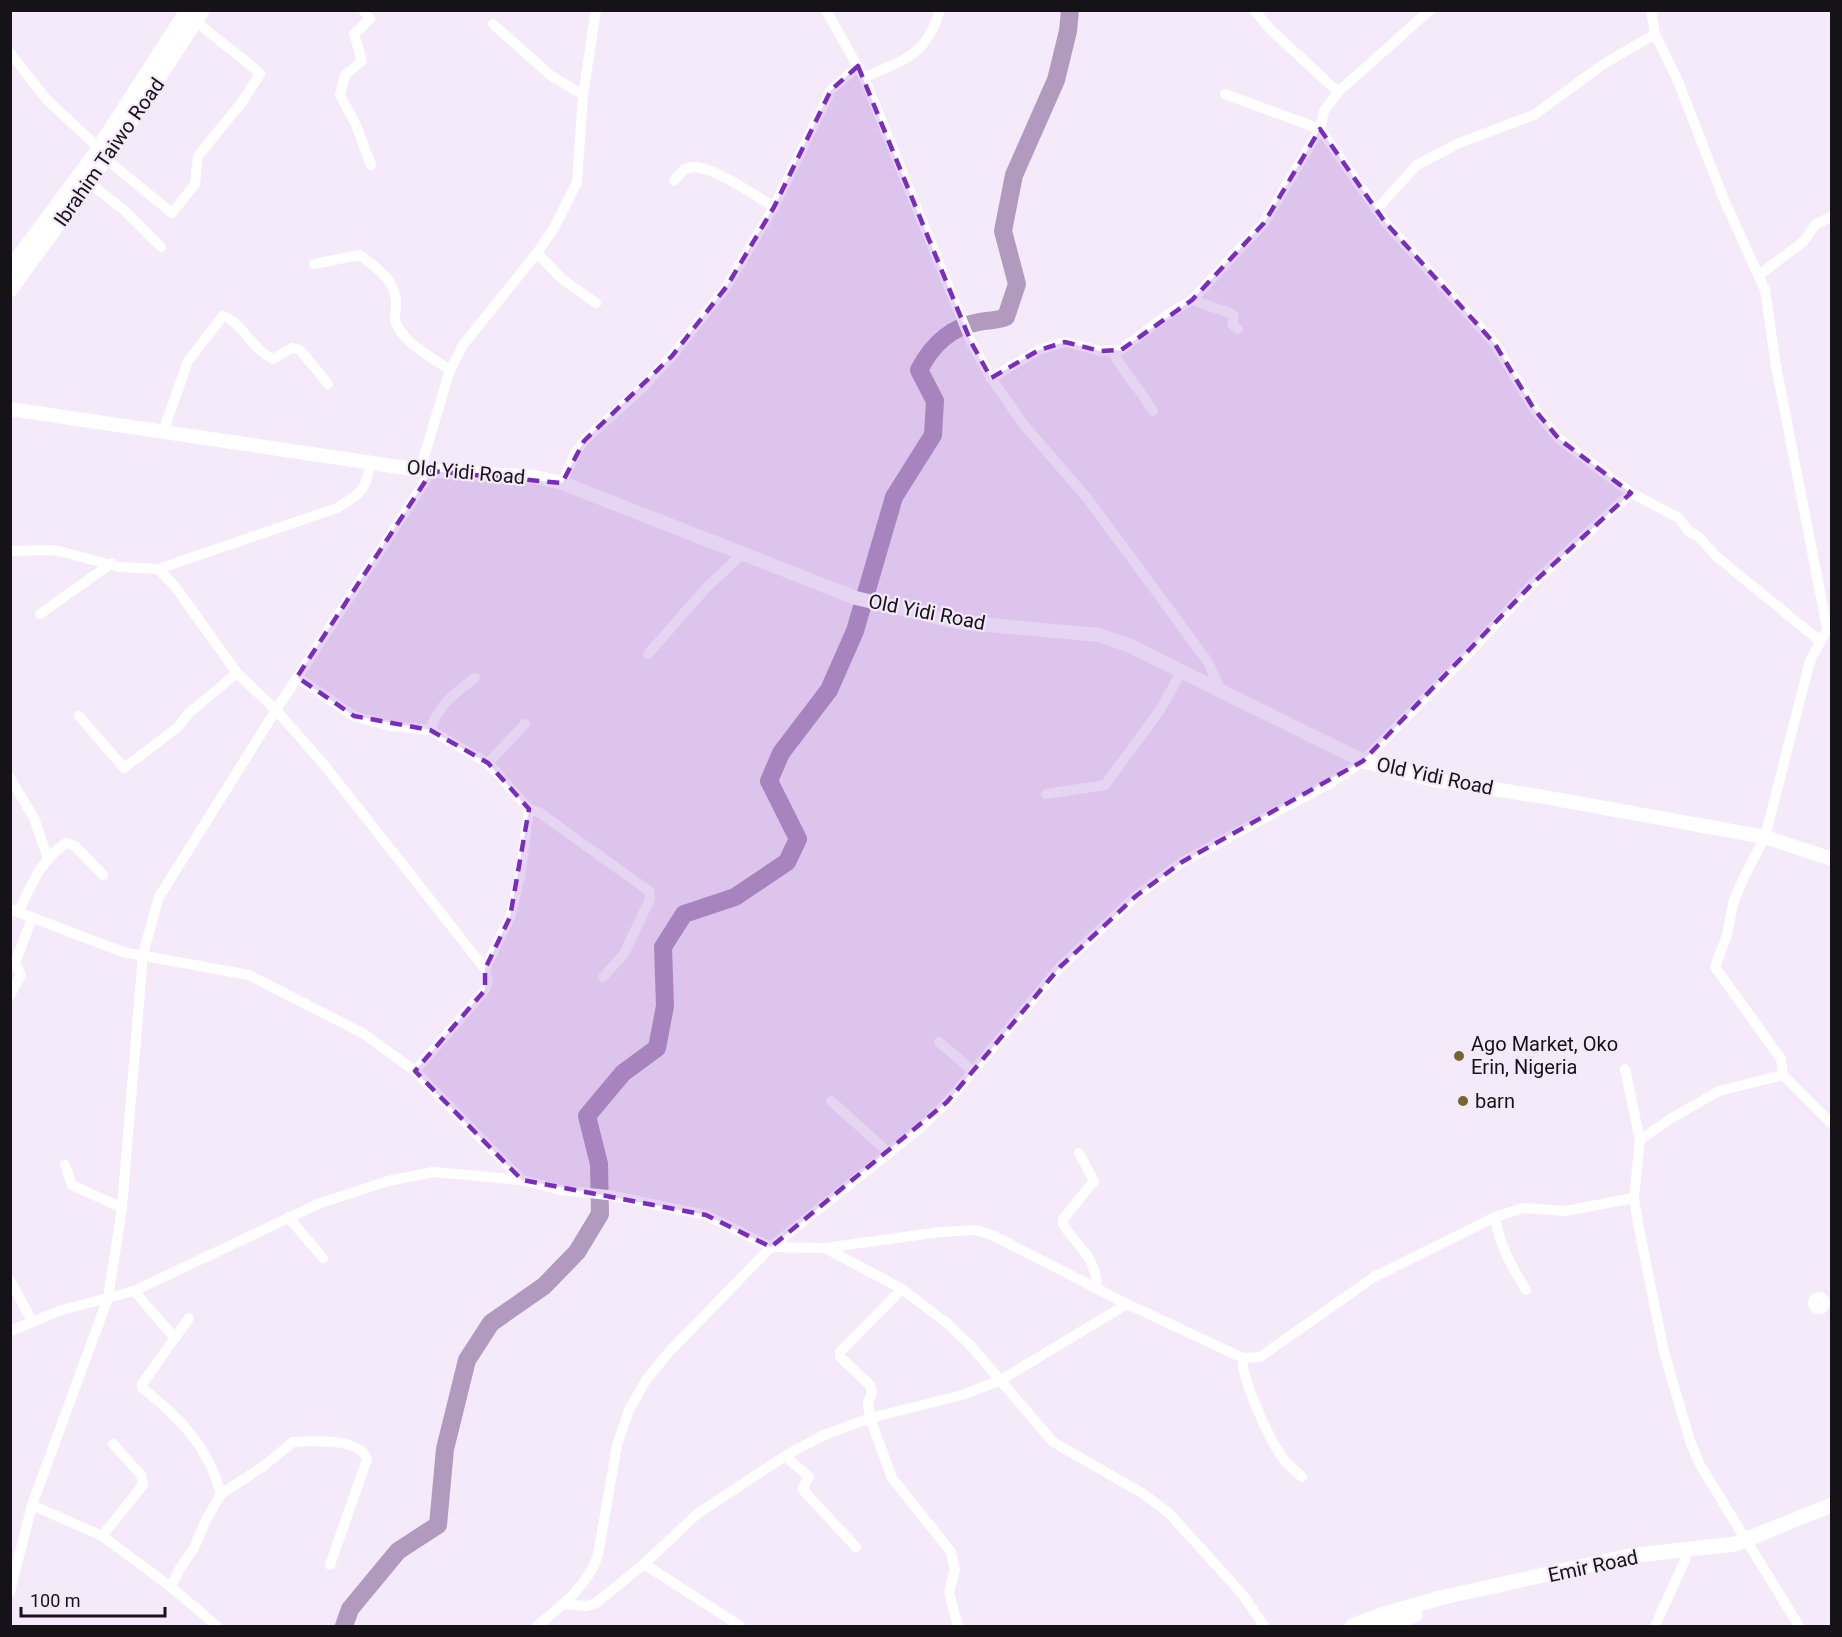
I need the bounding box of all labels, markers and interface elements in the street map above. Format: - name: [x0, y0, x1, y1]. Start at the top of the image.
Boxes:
- street label: Ibrahim Taiwo Road: [49, 73, 169, 231]
- street label: Old Yidi Road: [406, 455, 526, 489]
- street label: Old Yidi Road: [866, 589, 988, 635]
- street label: Old Yidi Road: [1374, 752, 1496, 800]
- place label: Ago Market, Oko Erin, Nigeria: [1471, 1032, 1618, 1079]
- marker: Ago Market, Oko Erin, Nigeria: [1452, 1049, 1466, 1063]
- place label: barn: [1475, 1089, 1515, 1113]
- marker: barn: [1456, 1094, 1470, 1108]
- street label: Emir Road: [1546, 1545, 1640, 1587]
- scale bar: [21, 1580, 165, 1618]
- text: 100 m: [30, 1590, 81, 1611]

